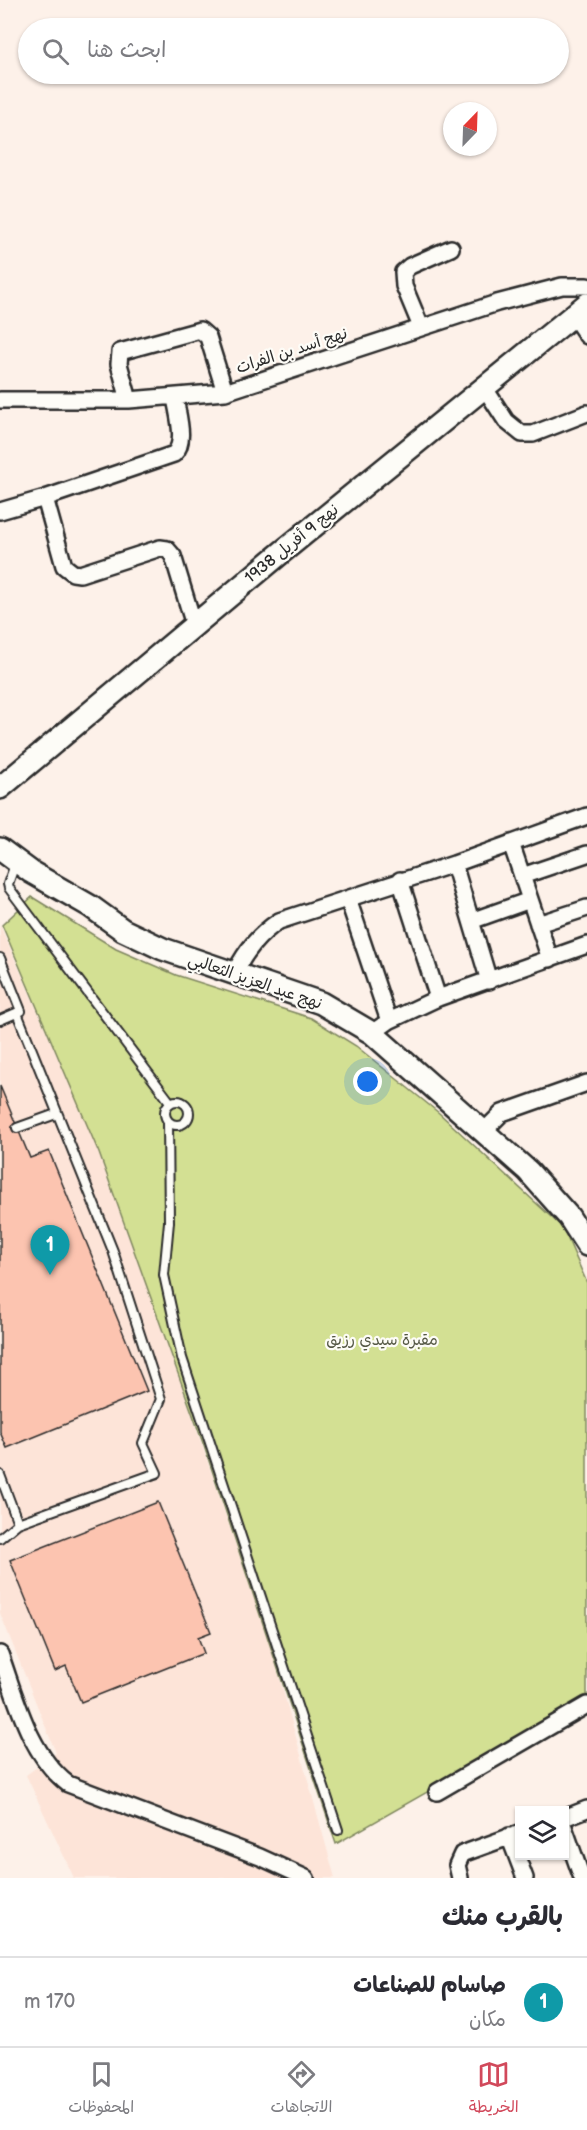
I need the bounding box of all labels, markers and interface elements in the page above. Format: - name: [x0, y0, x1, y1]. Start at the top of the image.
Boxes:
- search box: [18, 18, 569, 84]
- icon: search: [39, 35, 72, 68]
- text: ابحث هنا: [87, 37, 167, 64]
- north arrow: [443, 102, 497, 156]
- street label: نهج أسد بن الفرات: [234, 324, 350, 378]
- street label: نهج 9 أفريل 1938: [241, 500, 343, 588]
- street label: نهج عبد العزيز الثعالبي: [184, 950, 324, 1018]
- your location: [353, 1067, 382, 1096]
- pin: 1: [31, 1226, 70, 1275]
- park label: مقبرة سيدي رزيق: [326, 1331, 438, 1351]
- map controls: [515, 1806, 569, 1860]
- button: layers: [515, 1806, 569, 1860]
- text: بالقرب منك: [442, 1902, 563, 1933]
- text: صاسام للصناعات: [353, 1972, 506, 1999]
- text: 170 m: [24, 1990, 75, 2014]
- text: 1: [539, 1990, 548, 2014]
- text: مكان: [469, 2008, 506, 2032]
- tab: المحفوظات: [68, 2058, 134, 2121]
- tab: الاتجاهات: [271, 2058, 332, 2121]
- tab: الخريطة: [469, 2058, 519, 2121]

